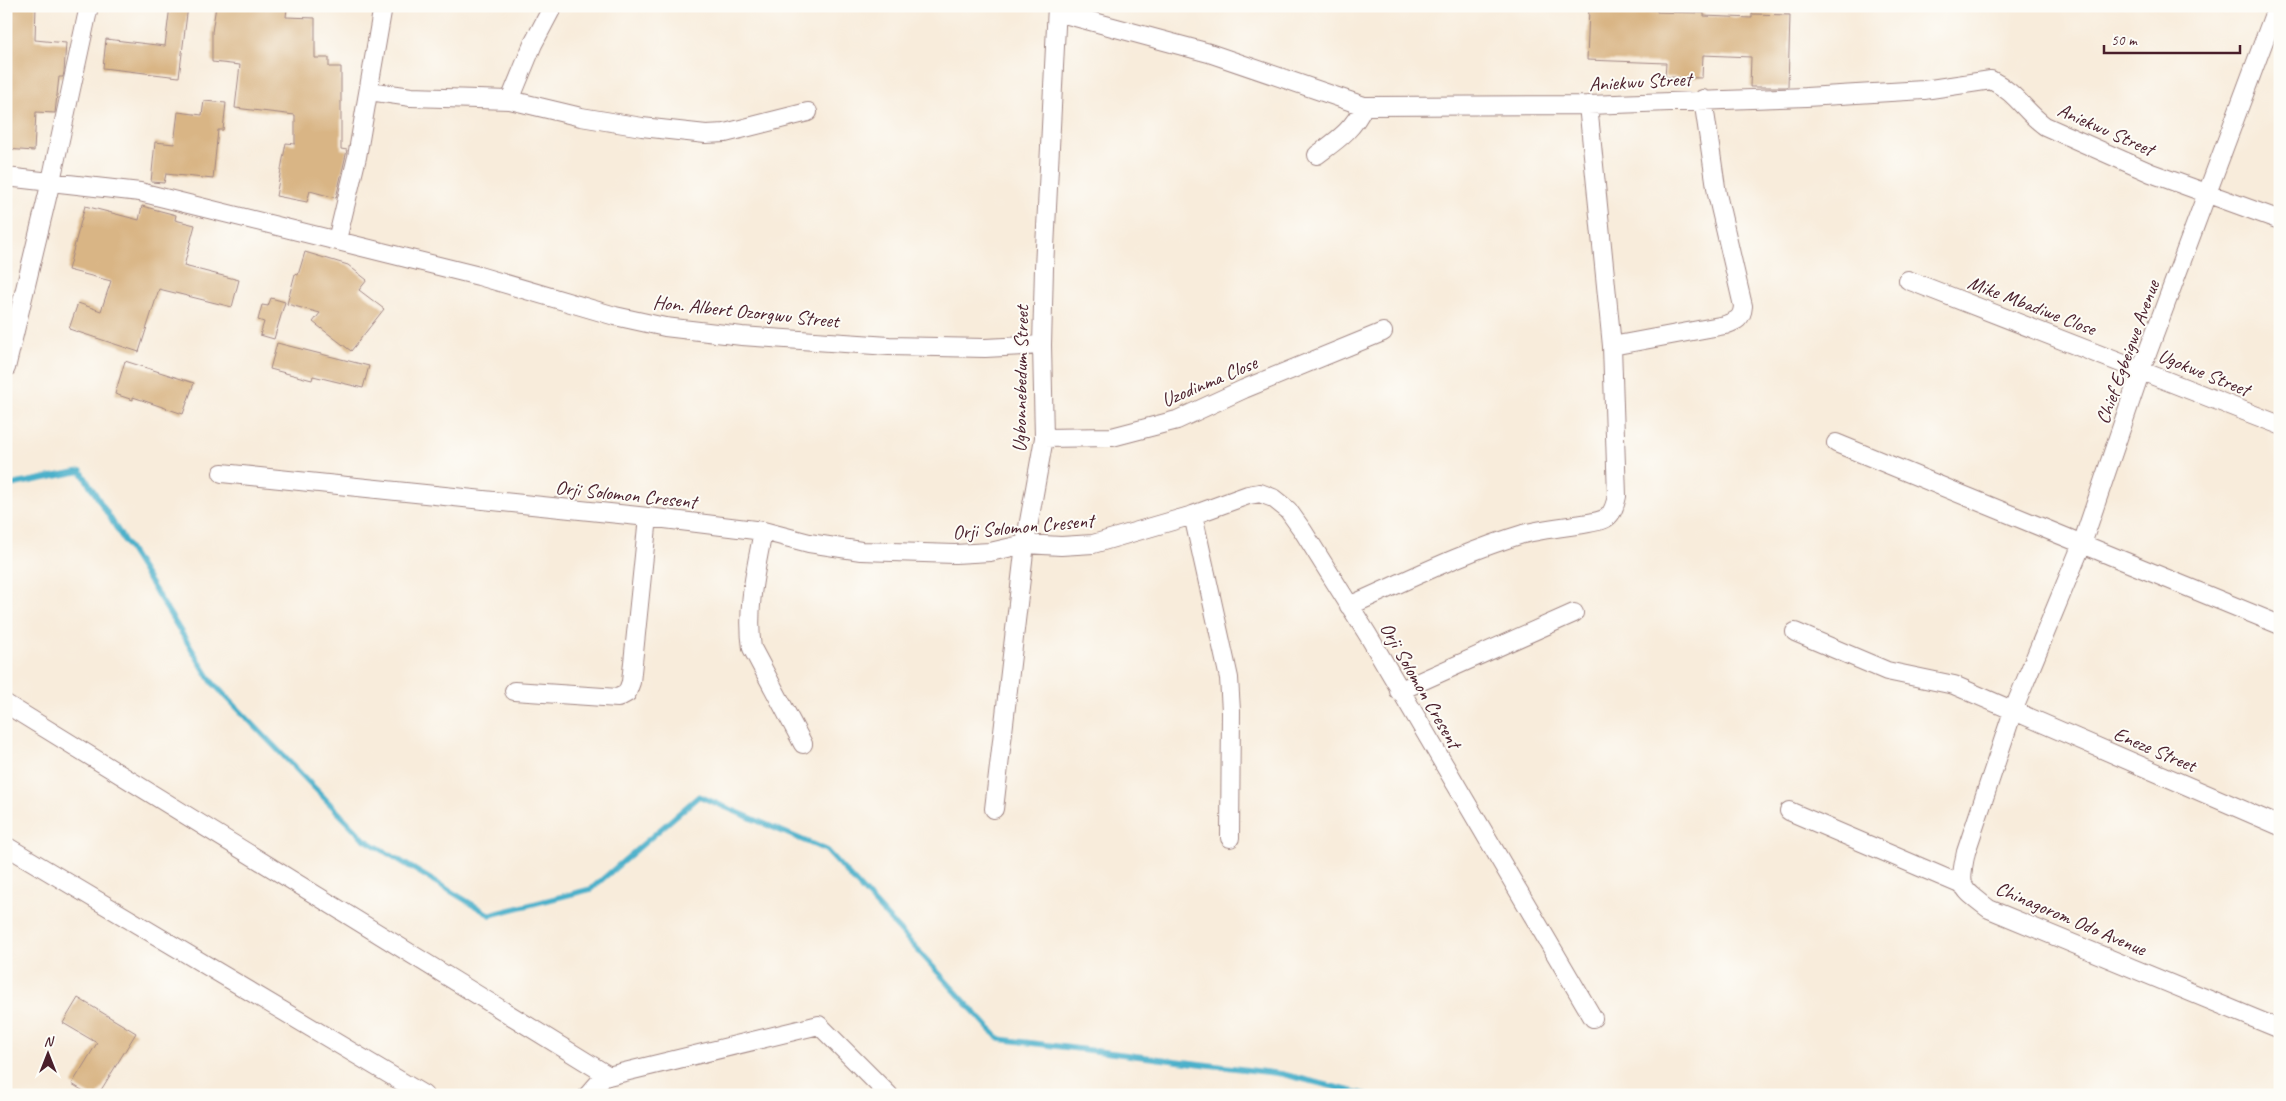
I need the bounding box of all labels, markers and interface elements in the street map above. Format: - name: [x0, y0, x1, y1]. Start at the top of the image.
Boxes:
- scale bar: [2104, 22, 2240, 54]
- text: 50 m: [2111, 31, 2138, 50]
- street label: Aniekwu Street: [1588, 66, 1695, 97]
- street label: Aniekwu Street: [2054, 97, 2161, 163]
- street label: Mike Mbadiwe Close: [1964, 270, 2101, 342]
- street label: Chief Egbeigwe Avenue: [2090, 276, 2166, 427]
- street label: Hon. Albert Ozorgwu Street: [652, 289, 842, 334]
- street label: Ugbonnebedum Street: [1007, 303, 1034, 453]
- street label: Ugokwe Street: [2154, 343, 2256, 403]
- street label: Uzodinma Close: [1158, 350, 1262, 413]
- street label: Orji Solomon Cresent: [554, 475, 701, 515]
- street label: Orji Solomon Cresent: [951, 508, 1098, 545]
- street label: Orji Solomon Cresent: [1374, 618, 1468, 756]
- street label: Eneze Street: [2110, 721, 2202, 779]
- street label: Chinagorom Odo Avenue: [1992, 876, 2151, 962]
- north arrow: [22, 1028, 72, 1078]
- text: N: [44, 1033, 55, 1050]

